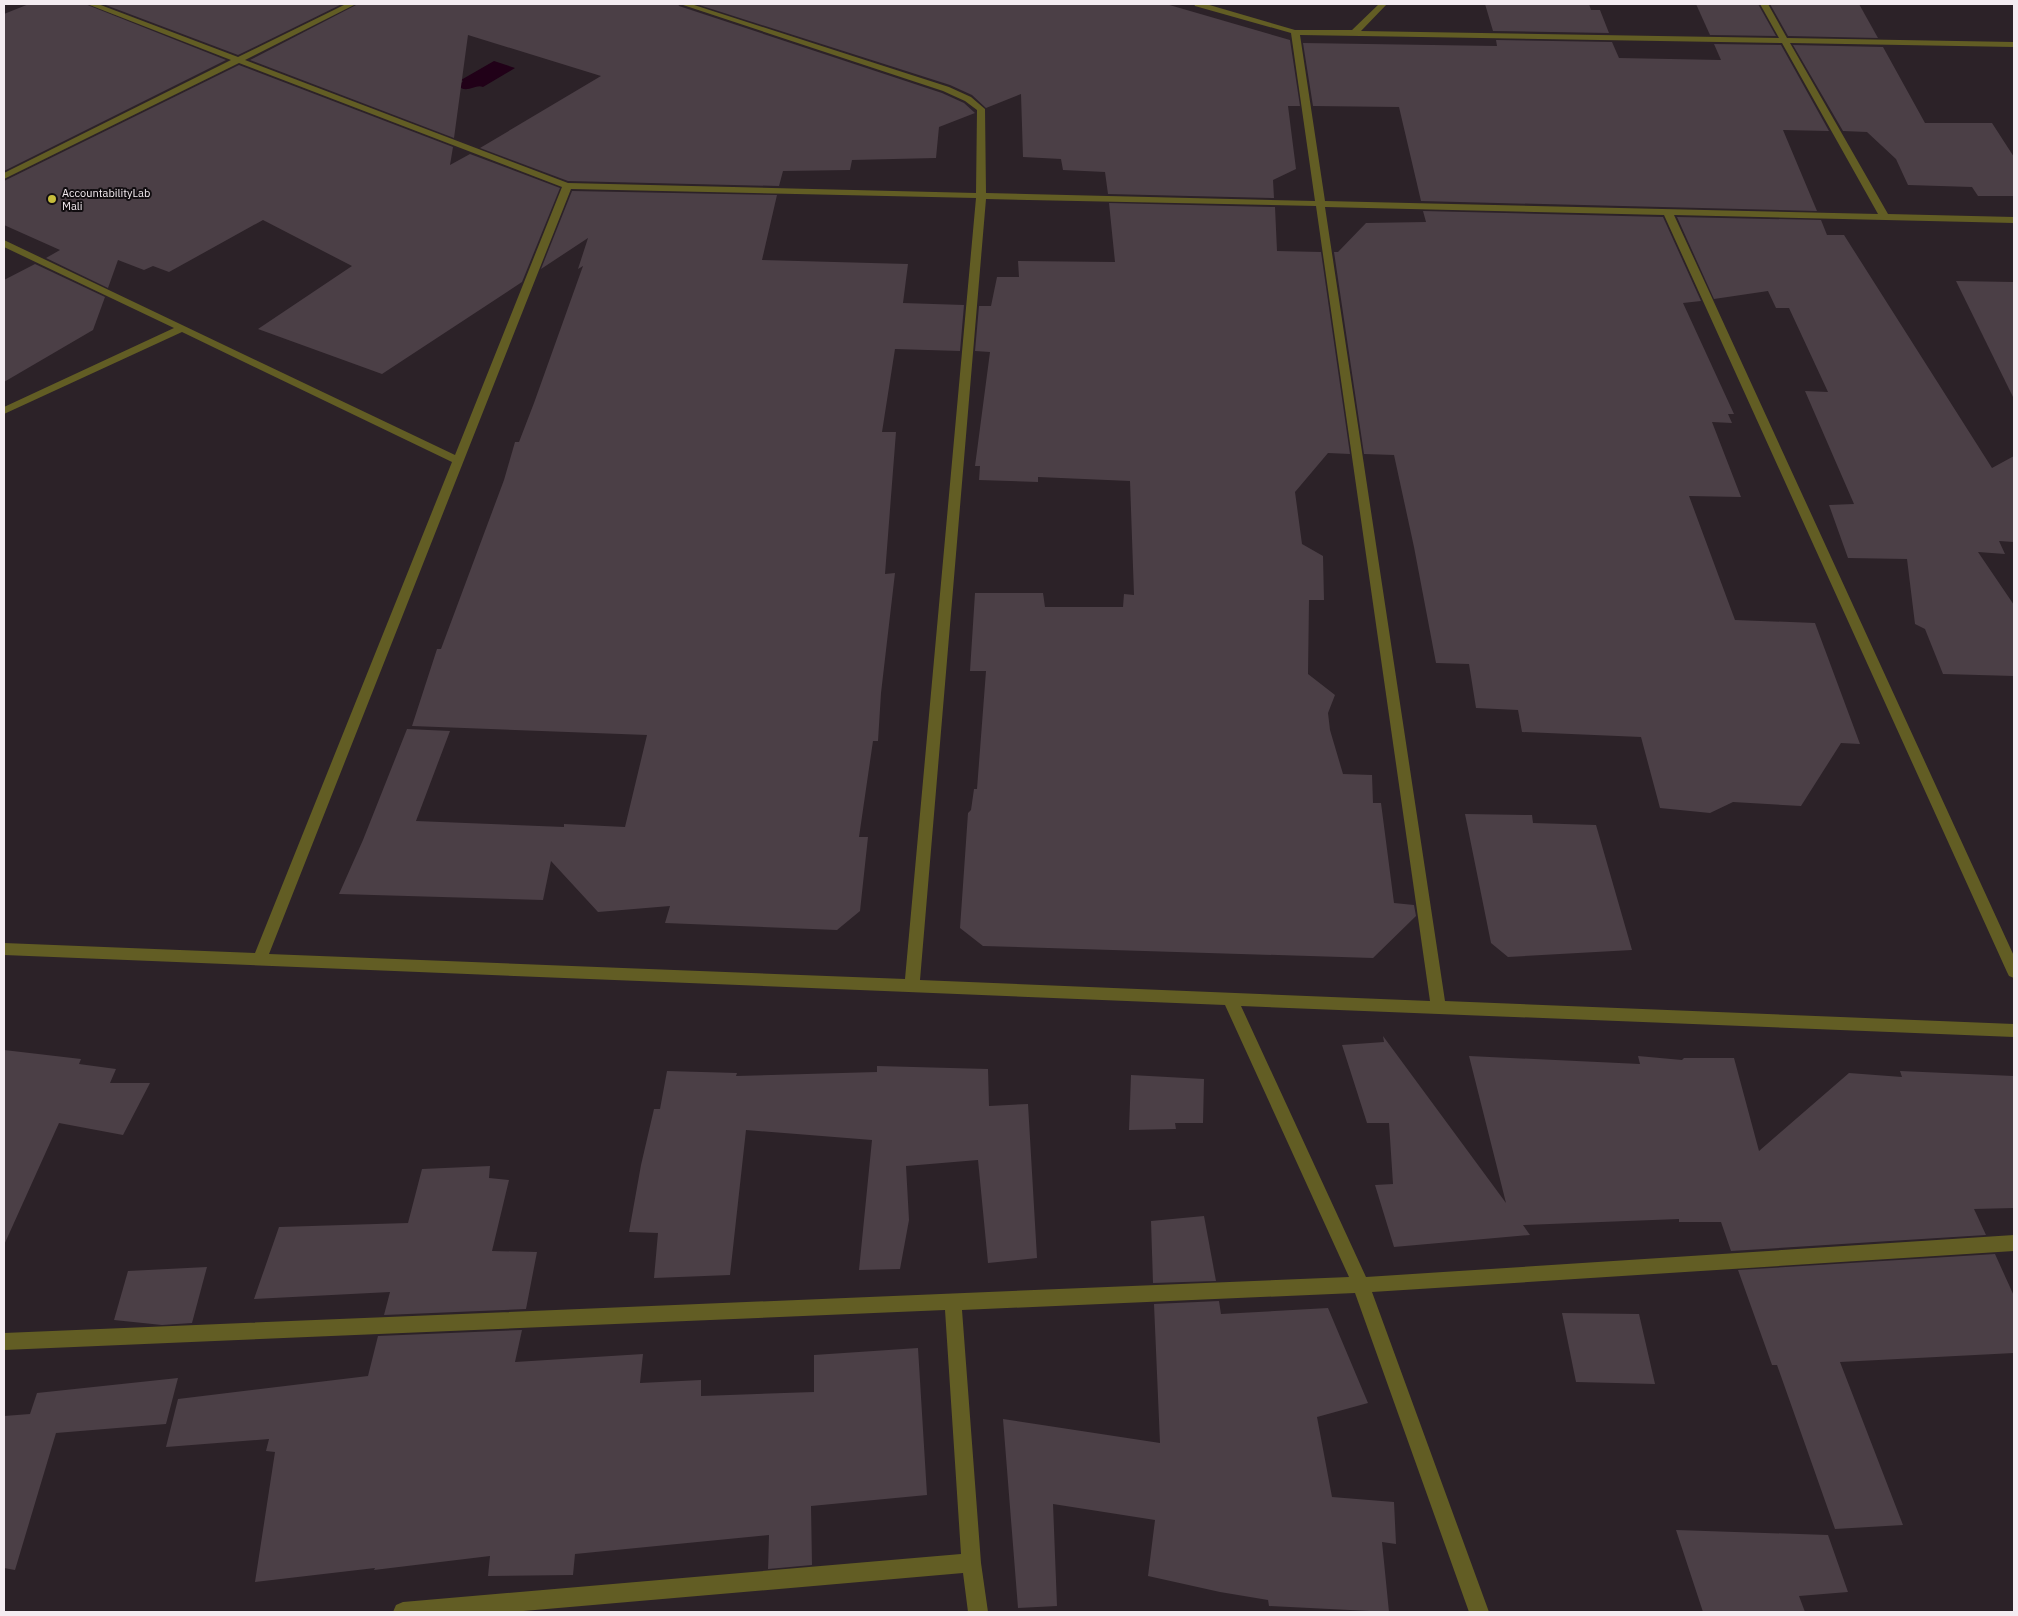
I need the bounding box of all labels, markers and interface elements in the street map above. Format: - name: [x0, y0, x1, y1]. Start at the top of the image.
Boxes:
- place label: AccountabilityLab Mali: [62, 186, 150, 213]
- marker: AccountabilityLab Mali: [46, 193, 58, 205]

